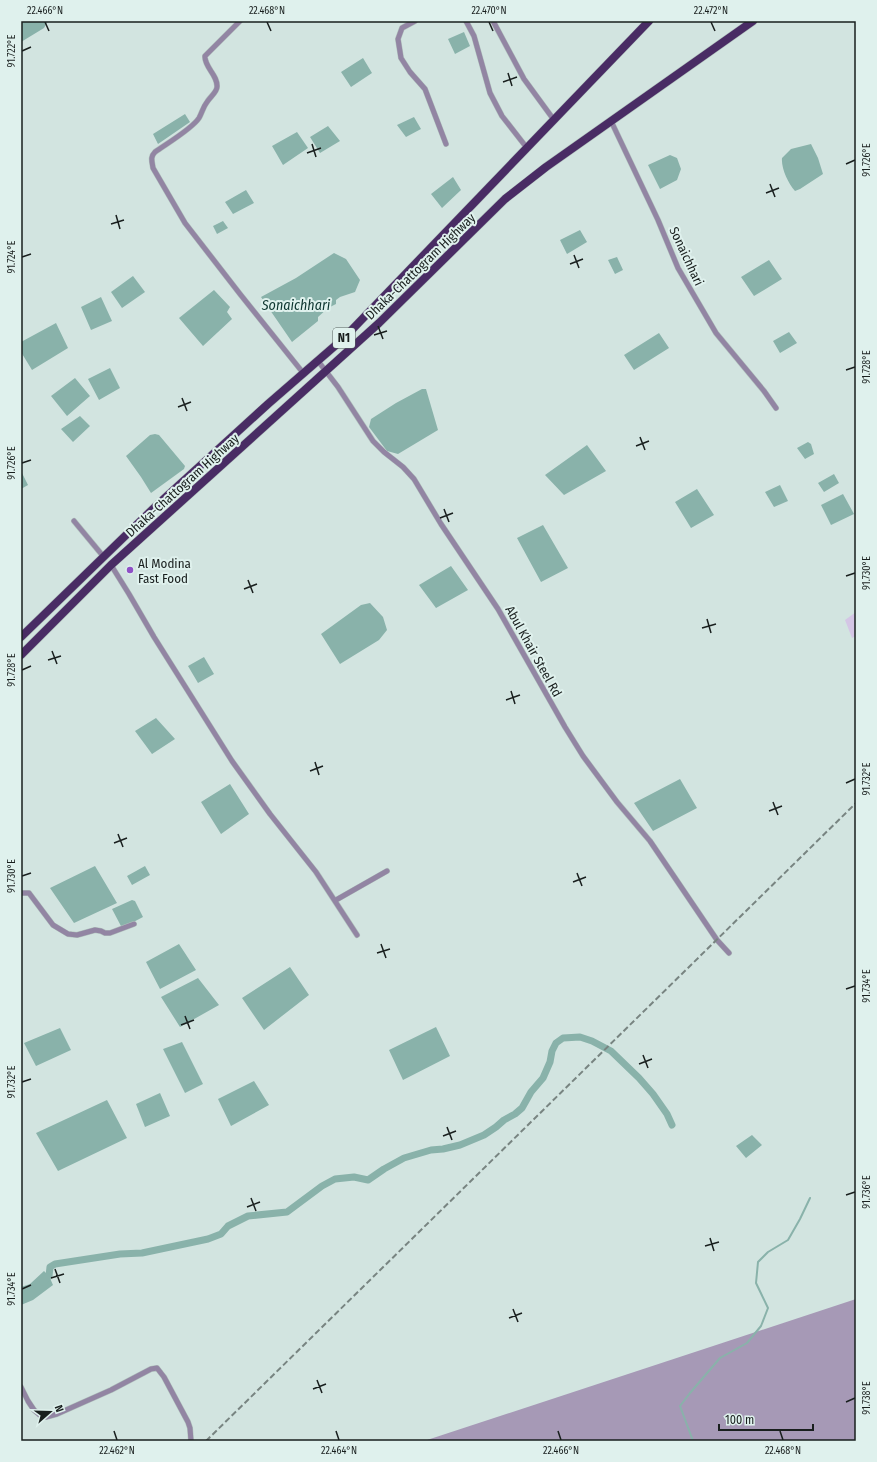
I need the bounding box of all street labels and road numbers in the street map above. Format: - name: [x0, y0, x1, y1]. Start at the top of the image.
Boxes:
- street label: Dhaka-Chattogram Highway: [362, 210, 478, 323]
- street label: Sonaichhari: [666, 224, 707, 288]
- road number: N1: [333, 328, 355, 348]
- street label: Dhaka-Chattogram Highway: [123, 431, 242, 540]
- street label: Abul Khair Steel Rd: [502, 603, 565, 699]

